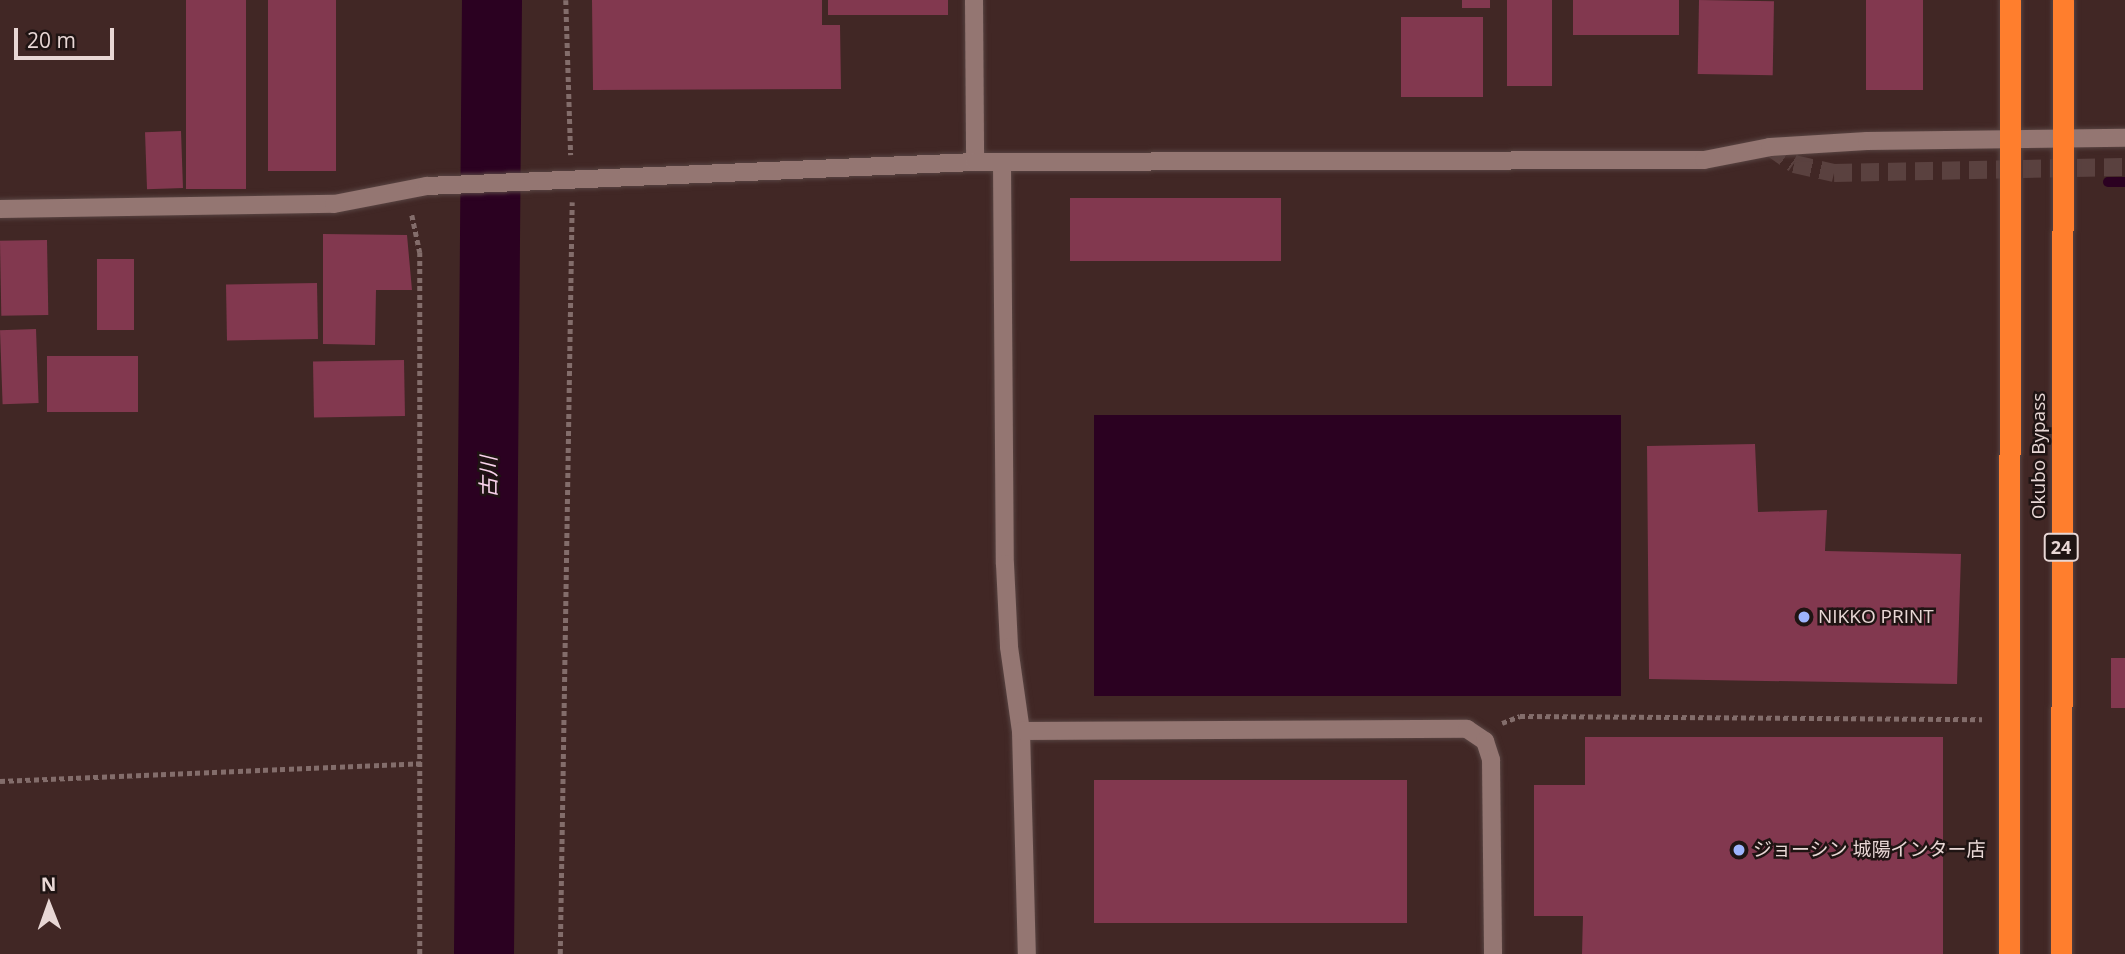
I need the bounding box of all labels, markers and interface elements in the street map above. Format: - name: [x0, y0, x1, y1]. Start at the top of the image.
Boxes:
- scale bar: [18, 14, 117, 58]
- text: 20 m: [27, 26, 76, 54]
- street label: Okubo Bypass: [2028, 393, 2050, 519]
- water label: 古川: [475, 456, 501, 498]
- road number: 24: [2044, 532, 2078, 562]
- place label: NIKKO PRINT: [1818, 606, 1934, 628]
- marker: NIKKO PRINT: [1796, 609, 1812, 625]
- place label: ジョーシン 城陽インター店: [1753, 839, 1986, 861]
- marker: ジョーシン 城陽インター店: [1731, 842, 1747, 858]
- north arrow: [14, 870, 84, 940]
- text: N: [41, 871, 57, 897]

